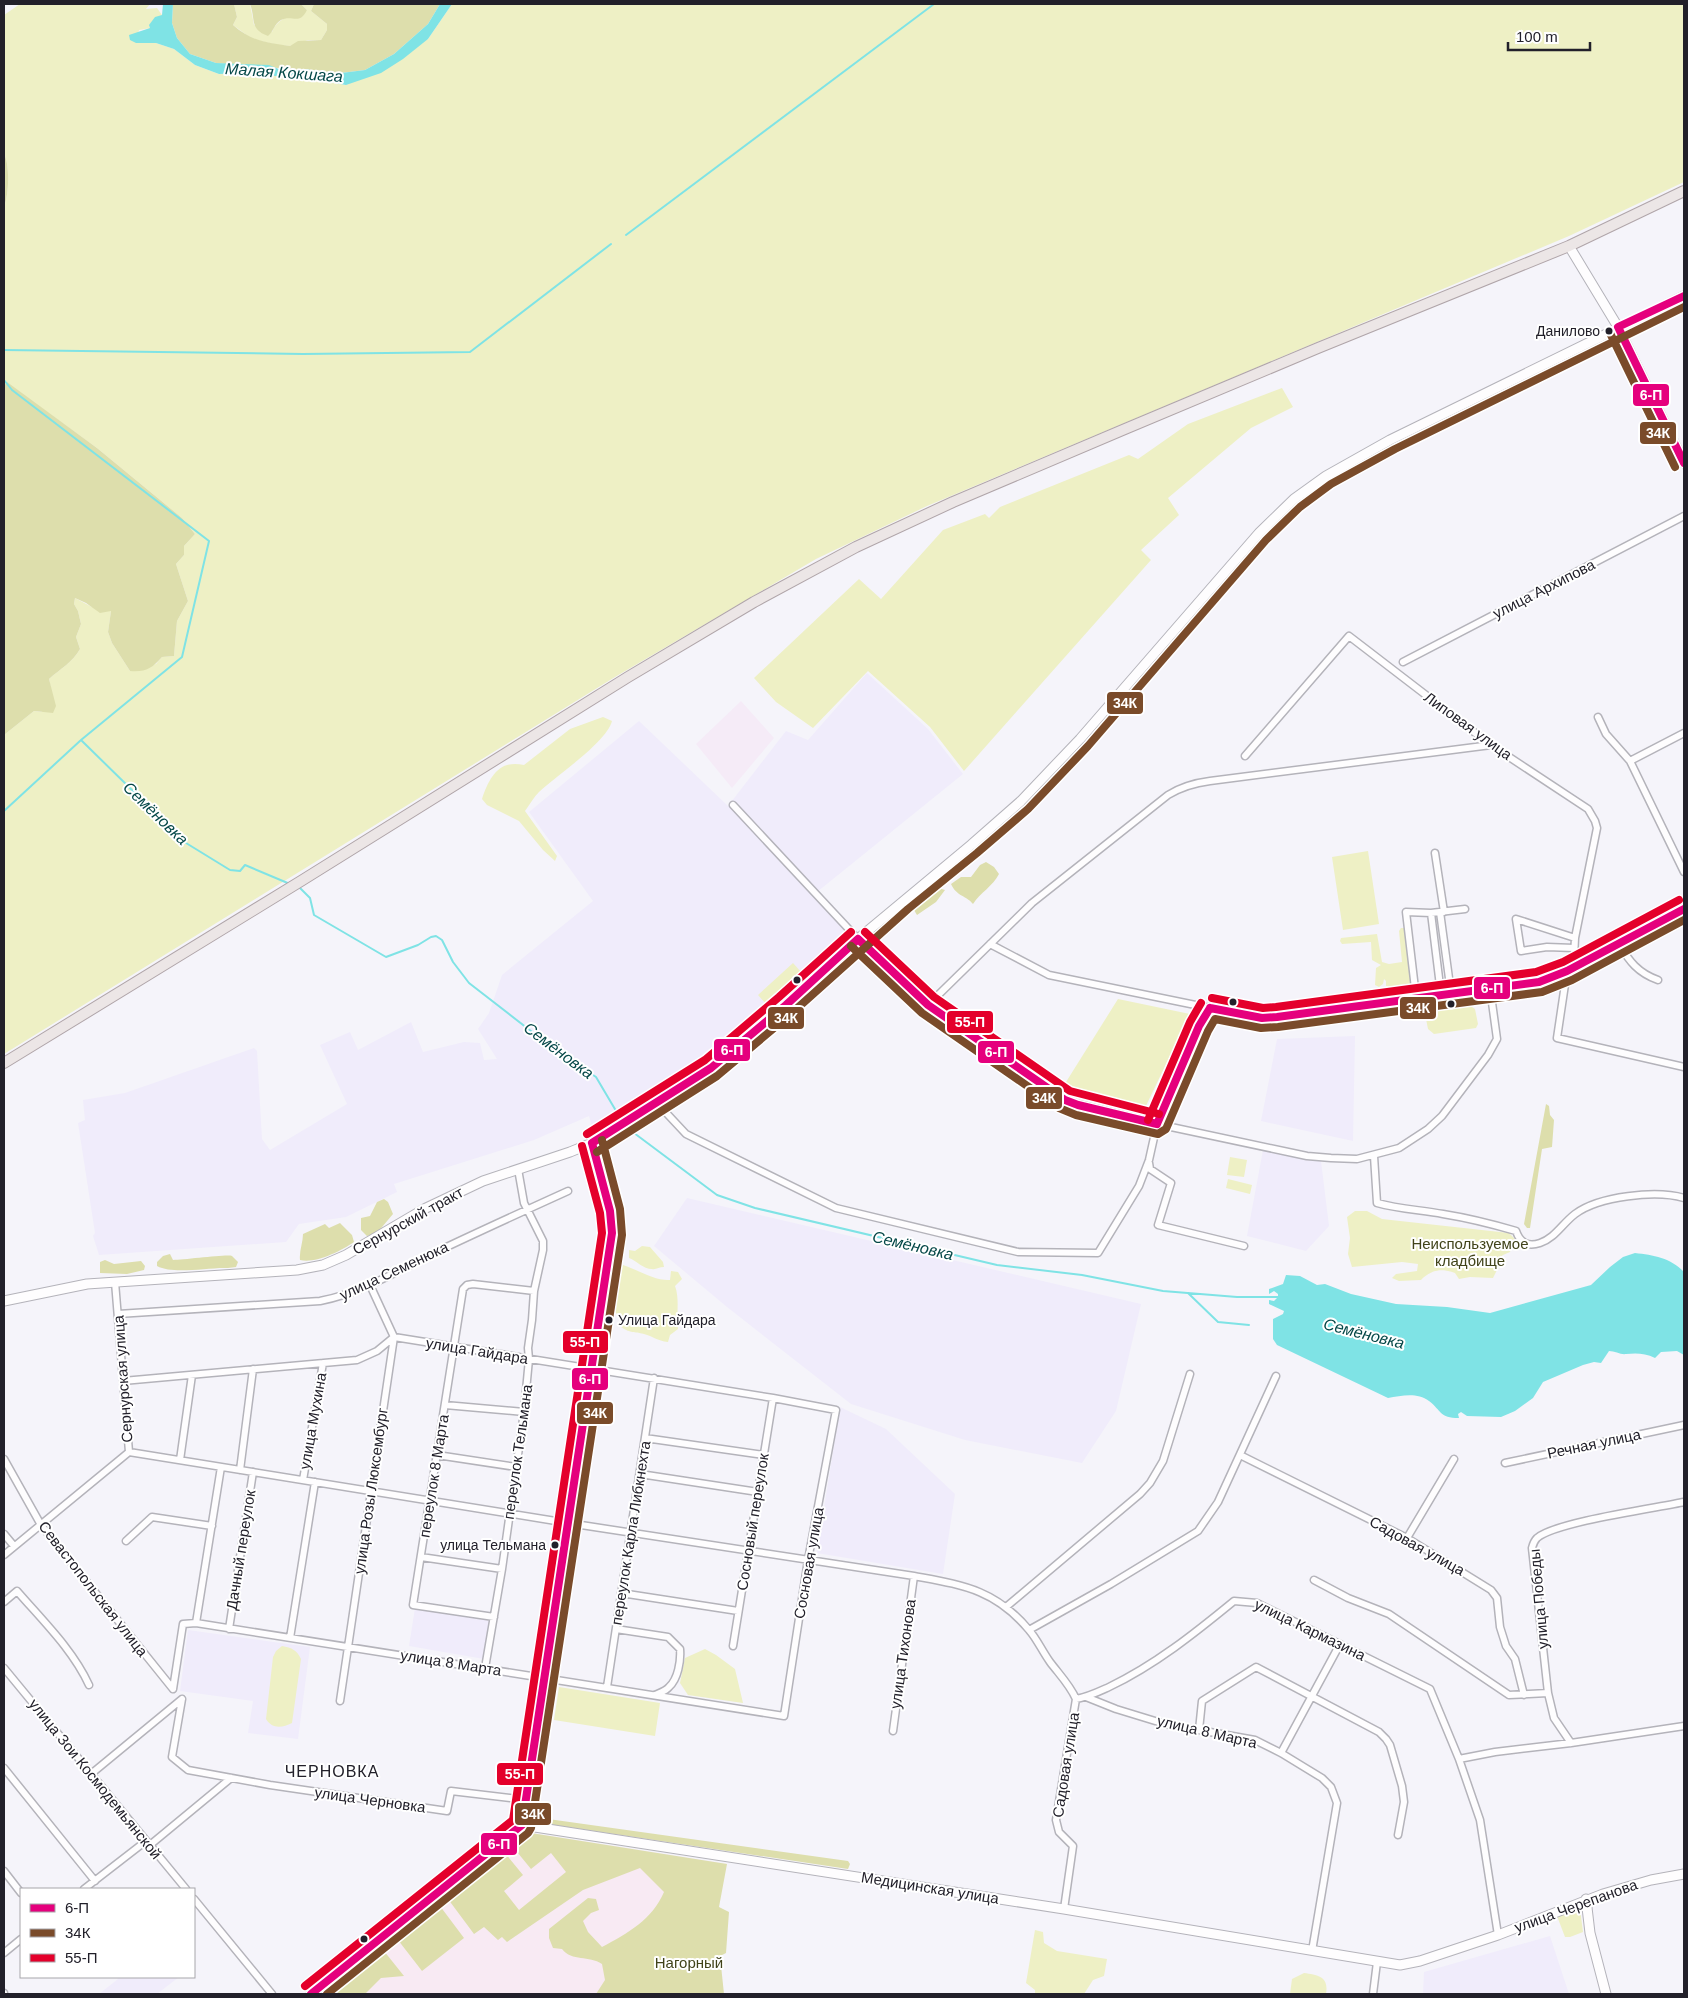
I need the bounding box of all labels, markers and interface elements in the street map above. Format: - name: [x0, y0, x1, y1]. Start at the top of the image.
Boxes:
- scale bar: [1508, 20, 1590, 52]
- text: 100 m: [1516, 28, 1558, 45]
- water label: Малая Кокшага: [225, 60, 343, 85]
- place label: Данилово: [1536, 323, 1600, 339]
- marker: Данилово: [1604, 326, 1614, 336]
- line badge: 6-П: [1632, 383, 1670, 407]
- text: 6-П: [1640, 387, 1662, 403]
- line badge: 34К: [1639, 421, 1677, 445]
- text: 34К: [1646, 425, 1671, 441]
- street label: улица Архипова: [1490, 555, 1598, 622]
- street label: Липовая улица: [1421, 688, 1516, 764]
- line badge: 34К: [1106, 691, 1144, 715]
- text: 34К: [1113, 695, 1138, 711]
- water label: Семёновка: [120, 779, 191, 848]
- unlabelled marker: [792, 975, 802, 985]
- line badge: 6-П: [1473, 976, 1511, 1000]
- text: 6-П: [1481, 980, 1503, 996]
- line badge: 34К: [1399, 996, 1437, 1020]
- unlabelled marker: [1228, 997, 1238, 1007]
- unlabelled marker: [1446, 999, 1456, 1009]
- text: 34К: [1406, 1000, 1431, 1016]
- line badge: 34К: [767, 1006, 805, 1030]
- text: 34К: [774, 1010, 799, 1026]
- line badge: 55-П: [946, 1010, 994, 1034]
- text: 55-П: [955, 1014, 985, 1030]
- water label: Семёновка: [521, 1019, 597, 1082]
- line badge: 6-П: [713, 1038, 751, 1062]
- line badge: 6-П: [977, 1040, 1015, 1064]
- text: 6-П: [721, 1042, 743, 1058]
- text: 6-П: [985, 1044, 1007, 1060]
- line badge: 34К: [1025, 1086, 1063, 1110]
- text: 34К: [1032, 1090, 1057, 1106]
- street label: Сернурский тракт: [350, 1183, 466, 1258]
- water label: Семёновка: [871, 1228, 955, 1263]
- park label: Неиспользуемое кладбище: [1411, 1235, 1529, 1269]
- street label: улица Семенюка: [337, 1238, 451, 1303]
- place label: Улица Гайдара: [618, 1312, 716, 1328]
- street label: Сернурская улица: [110, 1314, 135, 1443]
- marker: Улица Гайдара: [604, 1315, 614, 1325]
- water label: Семёновка: [1322, 1315, 1406, 1352]
- line badge: 55-П: [562, 1330, 609, 1354]
- street label: улица Гайдара: [425, 1334, 530, 1367]
- text: 55-П: [570, 1334, 600, 1350]
- line badge: 6-П: [571, 1367, 609, 1391]
- street label: улица Мухина: [296, 1371, 330, 1471]
- text: 6-П: [579, 1371, 601, 1387]
- street label: переулок Тельмана: [500, 1383, 535, 1521]
- line badge: 34К: [576, 1401, 614, 1425]
- text: 34К: [583, 1405, 608, 1421]
- street label: улица Розы Люксембург: [350, 1406, 391, 1575]
- street label: переулок 8 Марта: [415, 1412, 452, 1539]
- street label: Речная улица: [1546, 1425, 1643, 1462]
- street label: переулок Карла Либкнехта: [608, 1439, 654, 1626]
- street label: Сосновый переулок: [733, 1452, 772, 1592]
- street label: Дачный переулок: [223, 1488, 258, 1611]
- street label: Сосновая улица: [790, 1505, 827, 1620]
- street label: Садовая улица: [1367, 1512, 1468, 1579]
- street label: Севастопольская улица: [35, 1518, 152, 1660]
- place label: улица Тельмана: [440, 1537, 546, 1553]
- marker: улица Тельмана: [550, 1540, 560, 1550]
- street label: улица Победы: [1526, 1548, 1551, 1650]
- street label: улица Кармазина: [1252, 1595, 1369, 1664]
- street label: улица Тихонова: [886, 1597, 919, 1710]
- street label: улица 8 Марта: [399, 1646, 503, 1679]
- street label: улица Зои Космодемьянской: [26, 1695, 165, 1862]
- street label: Садовая улица: [1049, 1711, 1082, 1819]
- street label: улица 8 Марта: [1156, 1712, 1259, 1751]
- line badge: 55-П: [496, 1762, 544, 1786]
- district label: ЧЕРНОВКА: [285, 1763, 379, 1780]
- text: 55-П: [505, 1766, 535, 1782]
- street label: улица Черновка: [313, 1783, 427, 1816]
- line badge: 34К: [514, 1802, 552, 1826]
- text: 34К: [521, 1806, 546, 1822]
- line badge: 6-П: [480, 1832, 518, 1856]
- text: 6-П: [488, 1836, 510, 1852]
- street label: Медицинская улица: [860, 1868, 1001, 1907]
- street label: улица Черепанова: [1512, 1875, 1640, 1936]
- legend: [20, 1888, 195, 1978]
- text: 6-П: [65, 1899, 89, 1916]
- text: 34К: [65, 1924, 91, 1941]
- unlabelled marker: [359, 1934, 369, 1944]
- text: 55-П: [65, 1949, 97, 1966]
- park label: Нагорный: [655, 1954, 723, 1971]

